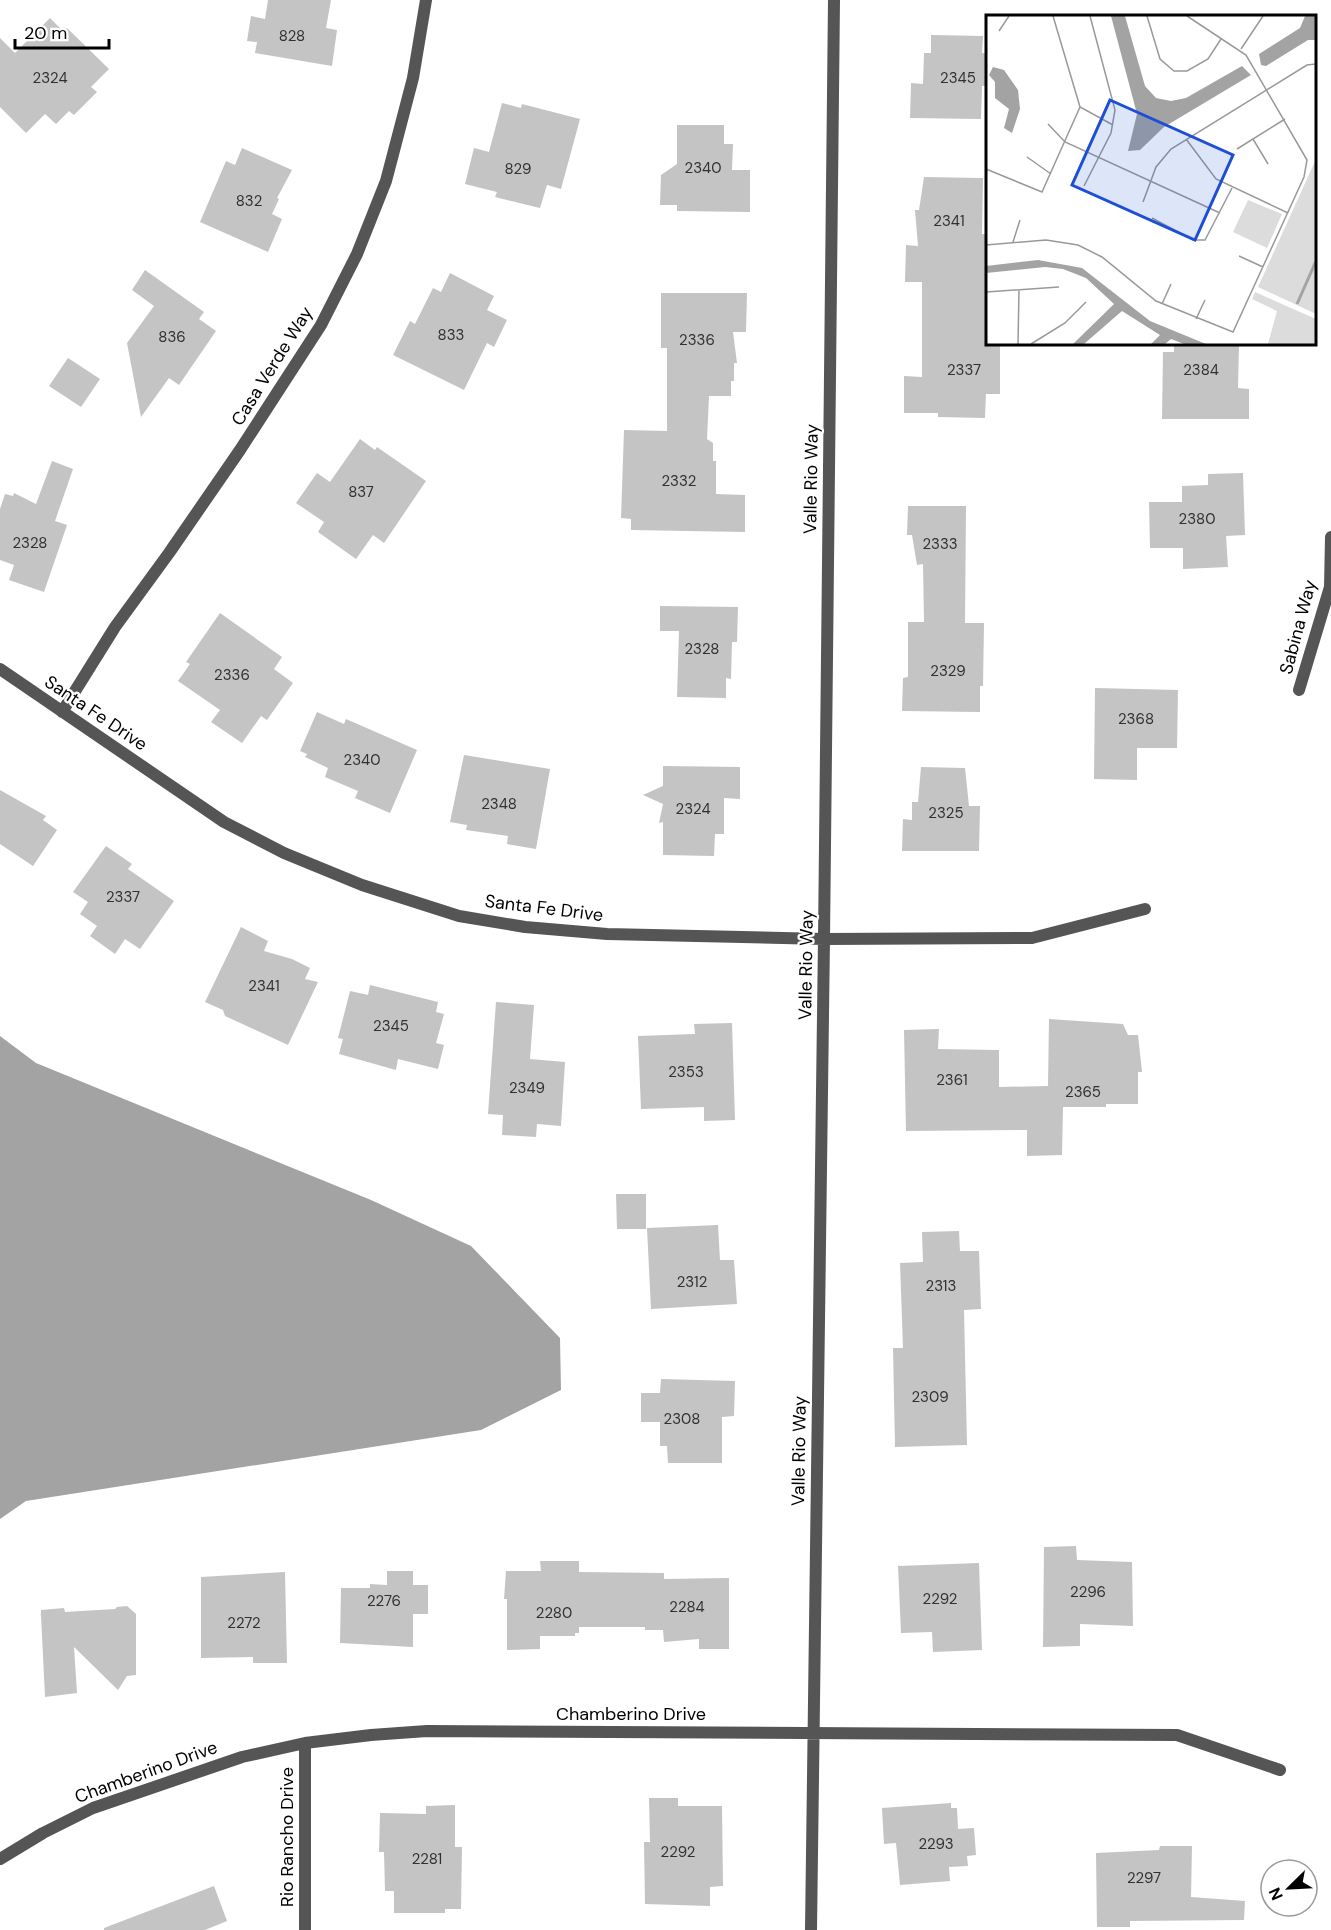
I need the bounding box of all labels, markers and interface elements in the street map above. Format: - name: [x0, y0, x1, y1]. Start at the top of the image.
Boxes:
- scale bar: [15, 12, 110, 50]
- inset map: [986, 15, 1316, 345]
- text: 20 m: [24, 21, 67, 45]
- house number: 828: [279, 26, 305, 46]
- house number: 2324: [33, 68, 68, 88]
- house number: 2345: [940, 68, 976, 88]
- house number: 2340: [685, 158, 721, 178]
- house number: 829: [505, 159, 531, 179]
- house number: 832: [236, 191, 262, 211]
- house number: 2341: [933, 211, 965, 231]
- street label: Casa Verde Way: [226, 302, 318, 430]
- house number: 833: [438, 325, 464, 345]
- house number: 836: [158, 327, 186, 347]
- house number: 2336: [679, 330, 715, 350]
- house number: 2337: [947, 360, 981, 380]
- house number: 2384: [1183, 360, 1219, 380]
- street label: Valle Rio Way: [798, 424, 824, 534]
- house number: 2332: [661, 471, 697, 491]
- house number: 837: [348, 482, 374, 502]
- house number: 2380: [1179, 509, 1215, 529]
- house number: 2328: [12, 533, 48, 553]
- house number: 2333: [922, 534, 958, 554]
- street label: Sabina Way: [1274, 577, 1322, 677]
- house number: 2328: [684, 639, 720, 659]
- house number: 2329: [930, 661, 966, 681]
- house number: 2336: [214, 665, 250, 685]
- street label: Santa Fe Drive: [40, 670, 152, 756]
- house number: 2368: [1118, 709, 1154, 729]
- house number: 2340: [344, 750, 380, 770]
- house number: 2348: [481, 794, 517, 814]
- house number: 2324: [676, 799, 711, 819]
- house number: 2325: [928, 803, 964, 823]
- house number: 2337: [106, 887, 140, 907]
- street label: Santa Fe Drive: [483, 889, 605, 927]
- street label: Valle Rio Way: [793, 910, 819, 1020]
- house number: 2341: [248, 976, 280, 996]
- house number: 2345: [373, 1016, 409, 1036]
- house number: 2353: [668, 1062, 704, 1082]
- house number: 2361: [936, 1070, 968, 1090]
- house number: 2349: [509, 1078, 545, 1098]
- house number: 2365: [1065, 1082, 1101, 1102]
- house number: 2312: [677, 1272, 707, 1292]
- house number: 2313: [926, 1276, 956, 1296]
- house number: 2309: [911, 1387, 949, 1407]
- street label: Valle Rio Way: [786, 1396, 812, 1506]
- house number: 2308: [664, 1409, 700, 1429]
- house number: 2296: [1070, 1582, 1106, 1602]
- house number: 2292: [923, 1589, 957, 1609]
- house number: 2276: [367, 1591, 401, 1611]
- house number: 2284: [669, 1597, 705, 1617]
- house number: 2280: [536, 1603, 572, 1623]
- house number: 2272: [227, 1613, 261, 1633]
- street label: Chamberino Drive: [556, 1702, 706, 1726]
- street label: Chamberino Drive: [71, 1735, 221, 1809]
- street label: Rio Rancho Drive: [275, 1767, 299, 1907]
- house number: 2293: [918, 1834, 954, 1854]
- house number: 2292: [661, 1842, 695, 1862]
- house number: 2281: [412, 1849, 442, 1869]
- north arrow: [1259, 1858, 1319, 1918]
- house number: 2297: [1127, 1868, 1161, 1888]
- text: N: [1264, 1884, 1288, 1903]

